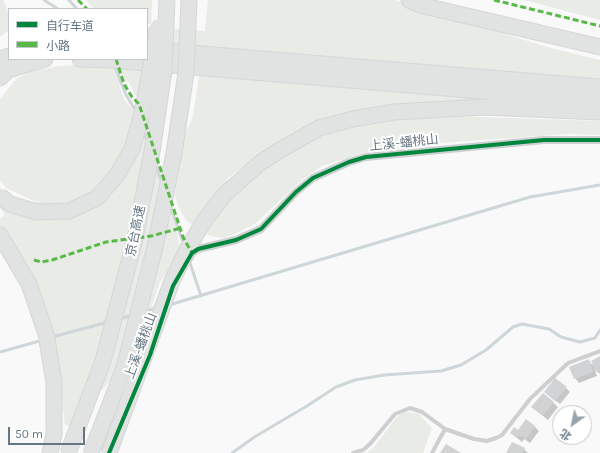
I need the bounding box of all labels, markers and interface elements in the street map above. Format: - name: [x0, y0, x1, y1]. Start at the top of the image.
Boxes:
- legend: [8, 8, 148, 60]
- text: 自行车道: [46, 19, 94, 33]
- text: 小路: [46, 39, 70, 53]
- street label: 上溪-蟠桃山: [369, 132, 439, 154]
- street label: 京台高速: [123, 204, 149, 258]
- street label: 上溪-蟠桃山: [122, 311, 160, 381]
- north arrow: [552, 405, 592, 445]
- scale bar: [10, 419, 87, 445]
- text: 北: [558, 426, 574, 443]
- text: 50 m: [15, 427, 43, 441]

